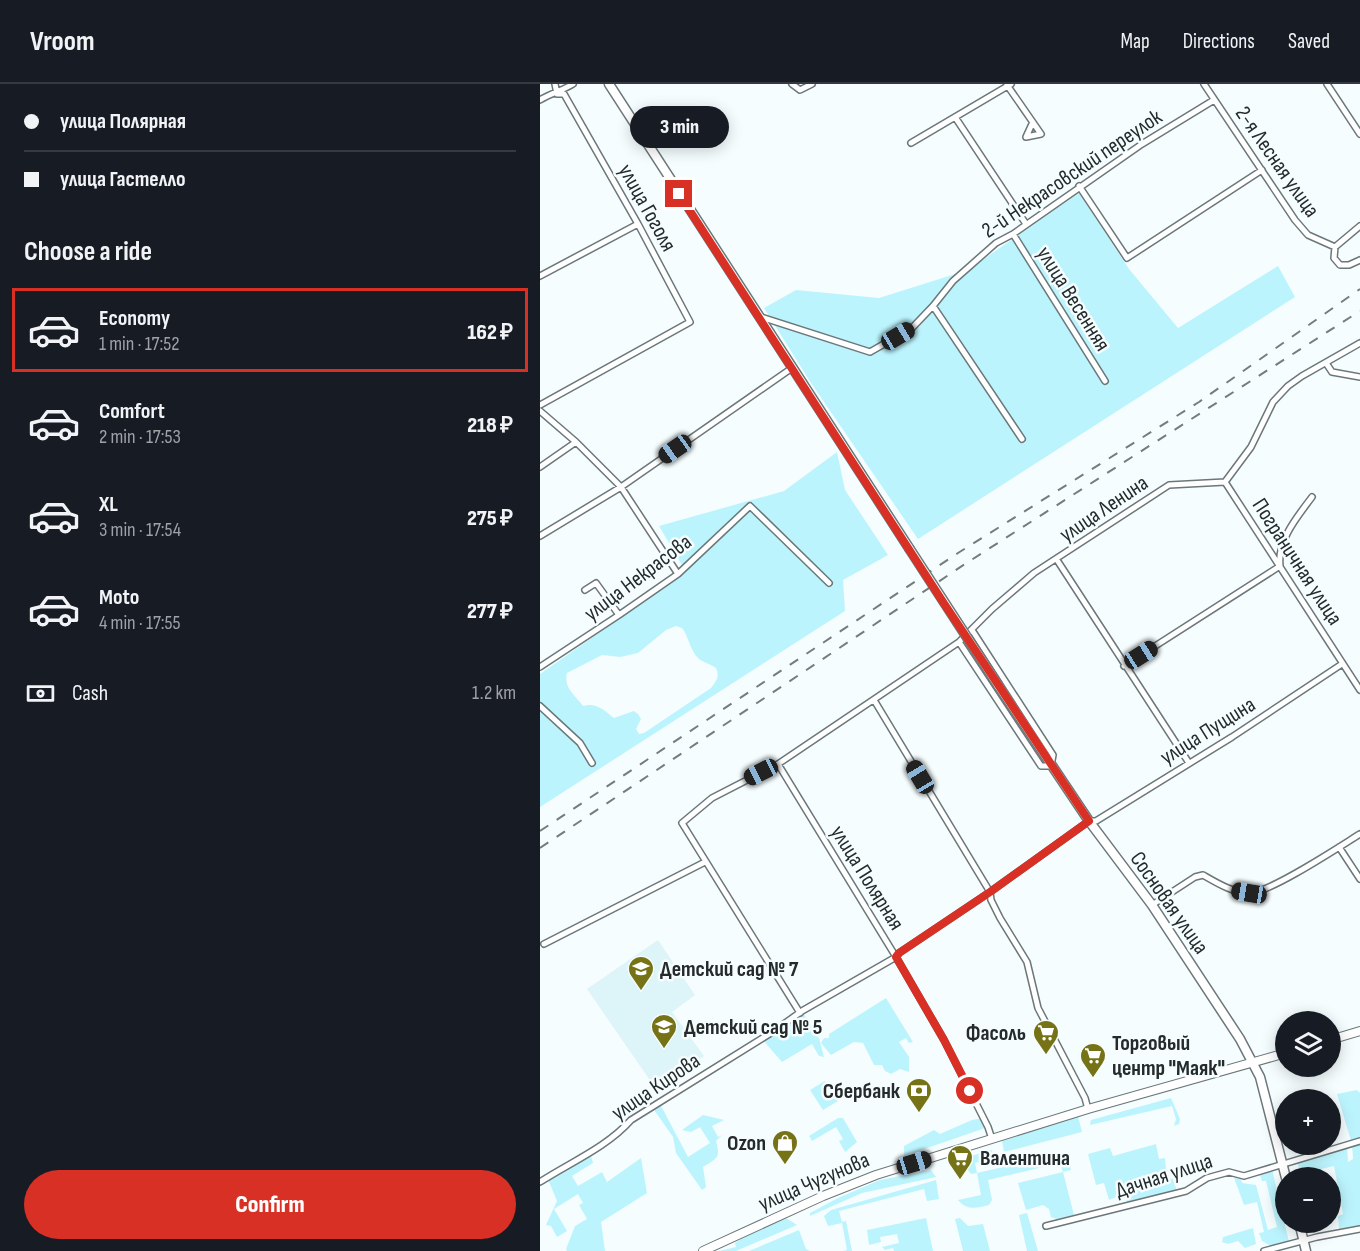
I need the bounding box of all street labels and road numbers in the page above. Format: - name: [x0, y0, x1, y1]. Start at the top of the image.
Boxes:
- street label: 2-я Лесная улица: [1229, 101, 1325, 223]
- street label: 2-й Некрасовский переулок: [977, 103, 1168, 244]
- street label: улица Гоголя: [612, 160, 682, 256]
- street label: улица Весенняя: [1030, 242, 1116, 356]
- street label: улица Ленина: [1055, 470, 1153, 548]
- street label: Пограничная улица: [1246, 493, 1348, 631]
- street label: улица Некрасова: [579, 529, 697, 627]
- street label: улица Пущина: [1155, 691, 1261, 771]
- street label: улица Полярная: [824, 821, 910, 935]
- street label: Сосновая улица: [1124, 846, 1214, 960]
- street label: улица Кирова: [606, 1047, 706, 1127]
- street label: улица Чугунова: [754, 1147, 874, 1217]
- street label: Дачная улица: [1112, 1148, 1216, 1204]

